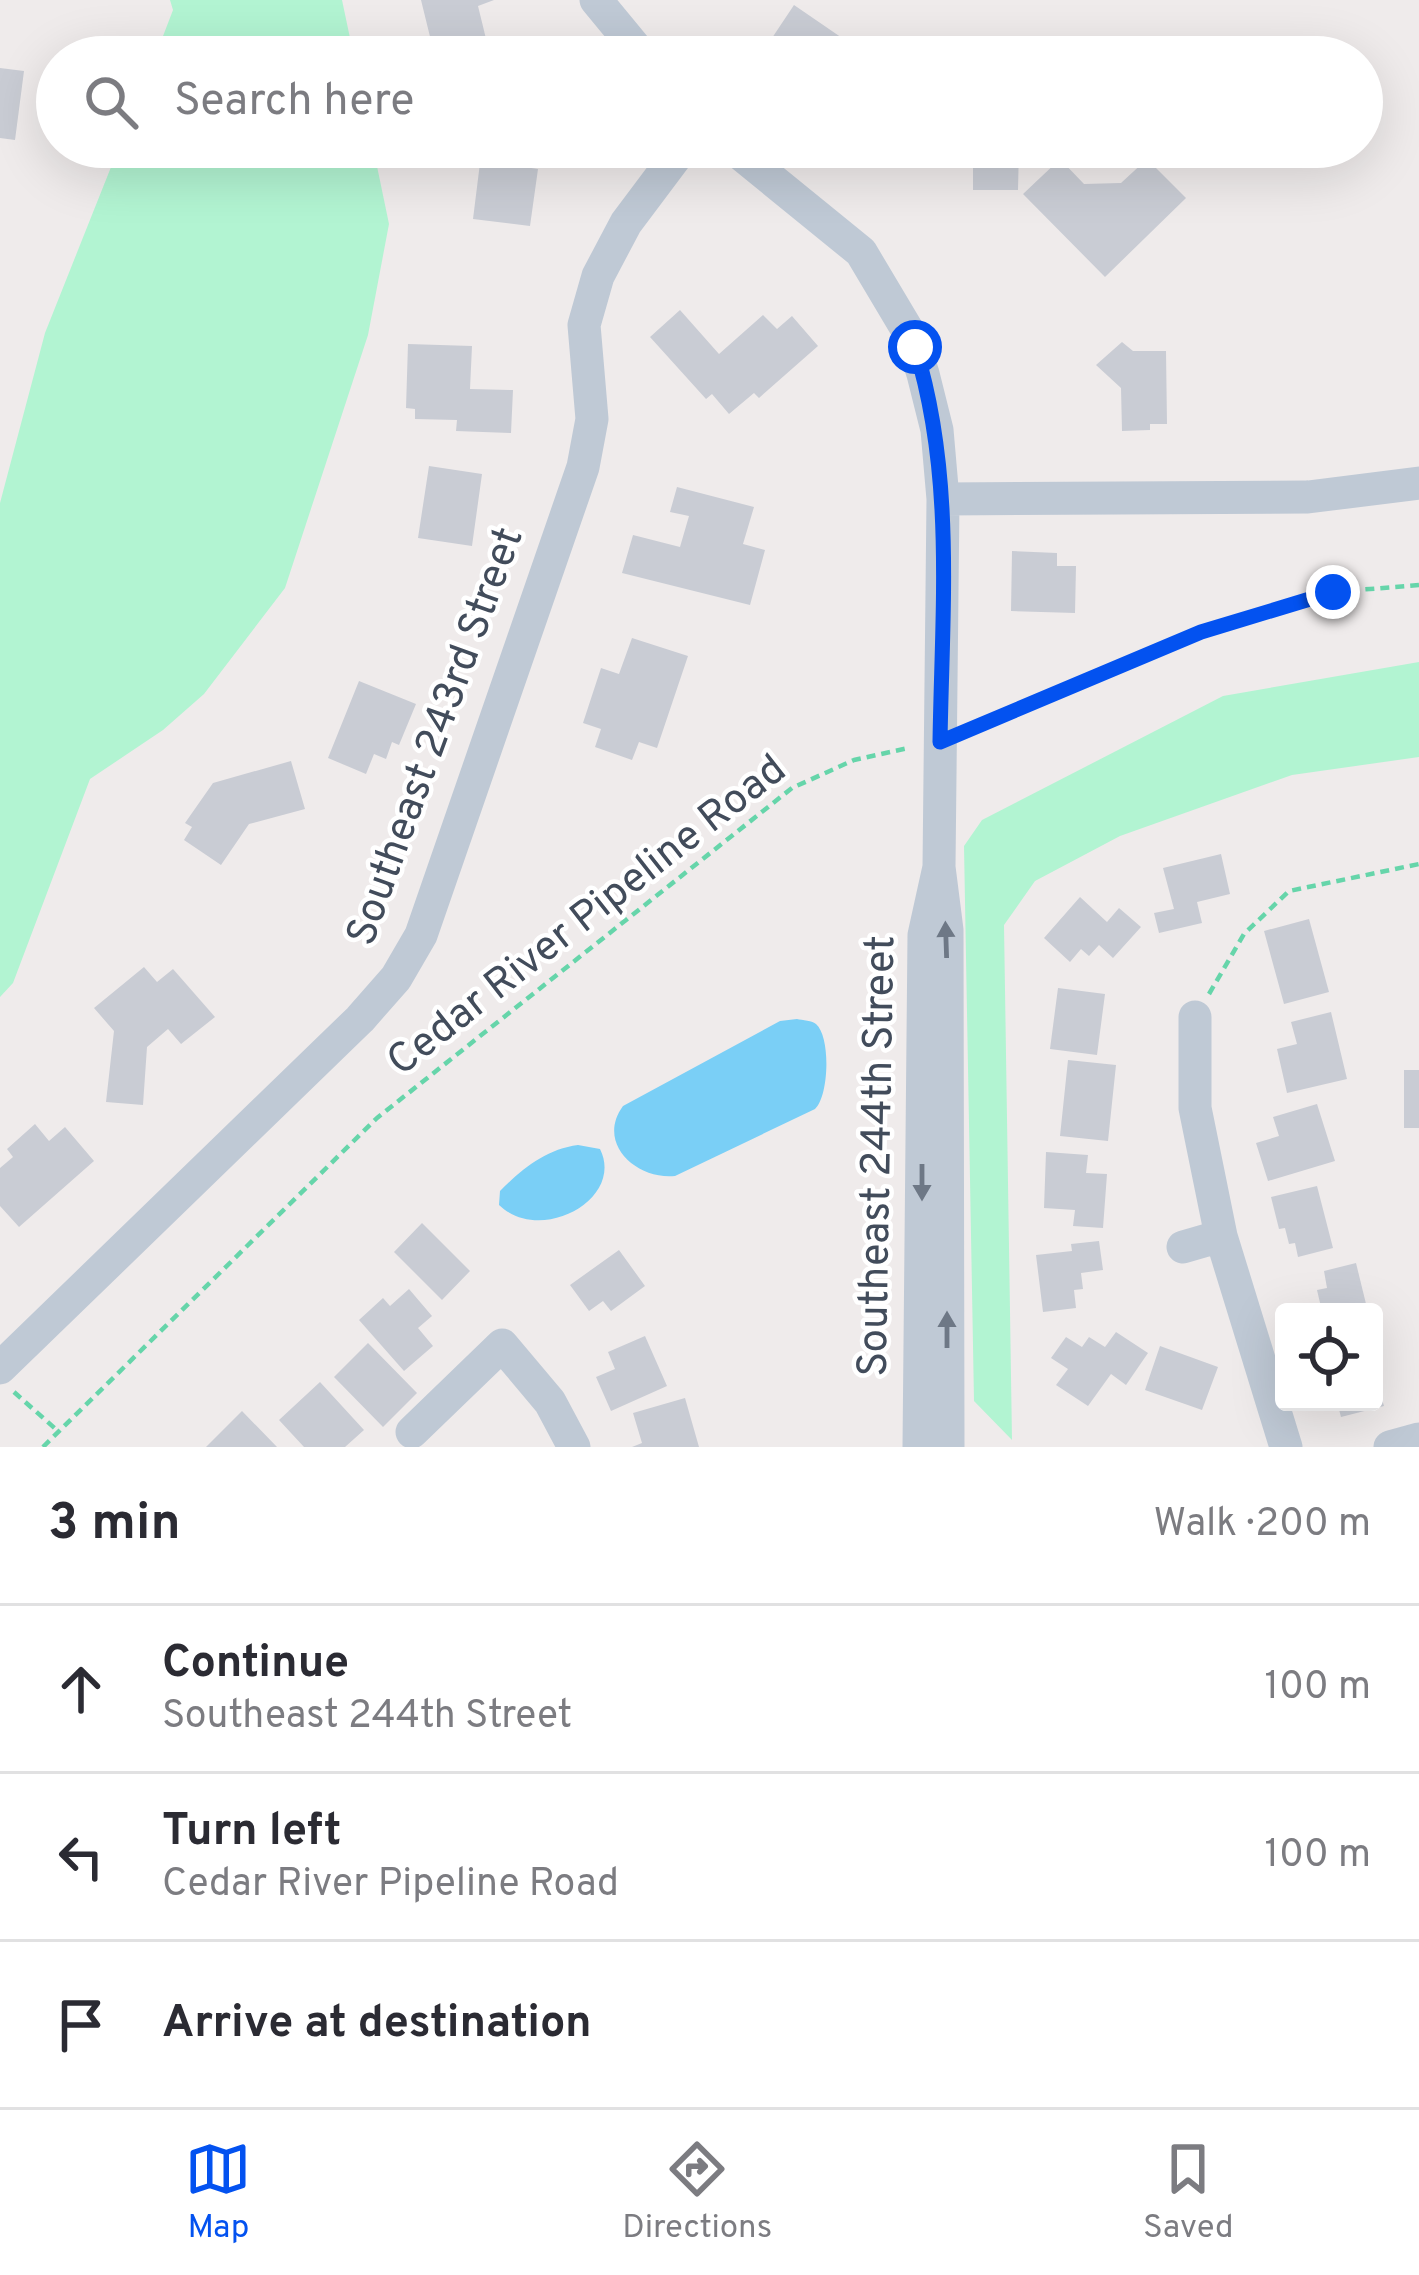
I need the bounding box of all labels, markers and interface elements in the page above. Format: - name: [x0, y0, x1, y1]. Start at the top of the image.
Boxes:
- search box: [36, 36, 1383, 168]
- icon: search: [78, 69, 144, 135]
- text: Search here: [174, 74, 414, 131]
- route start: [888, 320, 942, 374]
- street label: Southeast 243rd Street: [337, 521, 537, 953]
- route end: [1306, 565, 1360, 619]
- street label: Cedar River Pipeline Road: [378, 745, 798, 1089]
- one-way arrow: [936, 920, 955, 958]
- street label: Southeast 244th Street: [849, 935, 909, 1377]
- one-way arrow: [912, 1164, 931, 1202]
- map controls: [1275, 1303, 1383, 1411]
- button: locate: [1275, 1303, 1383, 1411]
- one-way arrow: [937, 1310, 957, 1348]
- text: 3 min: [48, 1493, 181, 1558]
- text: Walk · 200 m: [1154, 1501, 1371, 1550]
- text: Continue: [162, 1636, 349, 1693]
- icon: ahead: [48, 1656, 114, 1722]
- text: 100 m: [1264, 1664, 1371, 1713]
- text: Southeast 244th Street: [162, 1693, 572, 1742]
- text: Turn left: [162, 1804, 341, 1861]
- icon: left: [48, 1824, 114, 1890]
- text: 100 m: [1264, 1832, 1371, 1881]
- text: Cedar River Pipeline Road: [162, 1861, 619, 1910]
- icon: arrive: [48, 1992, 114, 2058]
- text: Arrive at destination: [162, 1996, 592, 2053]
- tab: Map: [185, 2136, 251, 2250]
- tab: Directions: [622, 2136, 772, 2250]
- tab: Saved: [1143, 2136, 1234, 2250]

